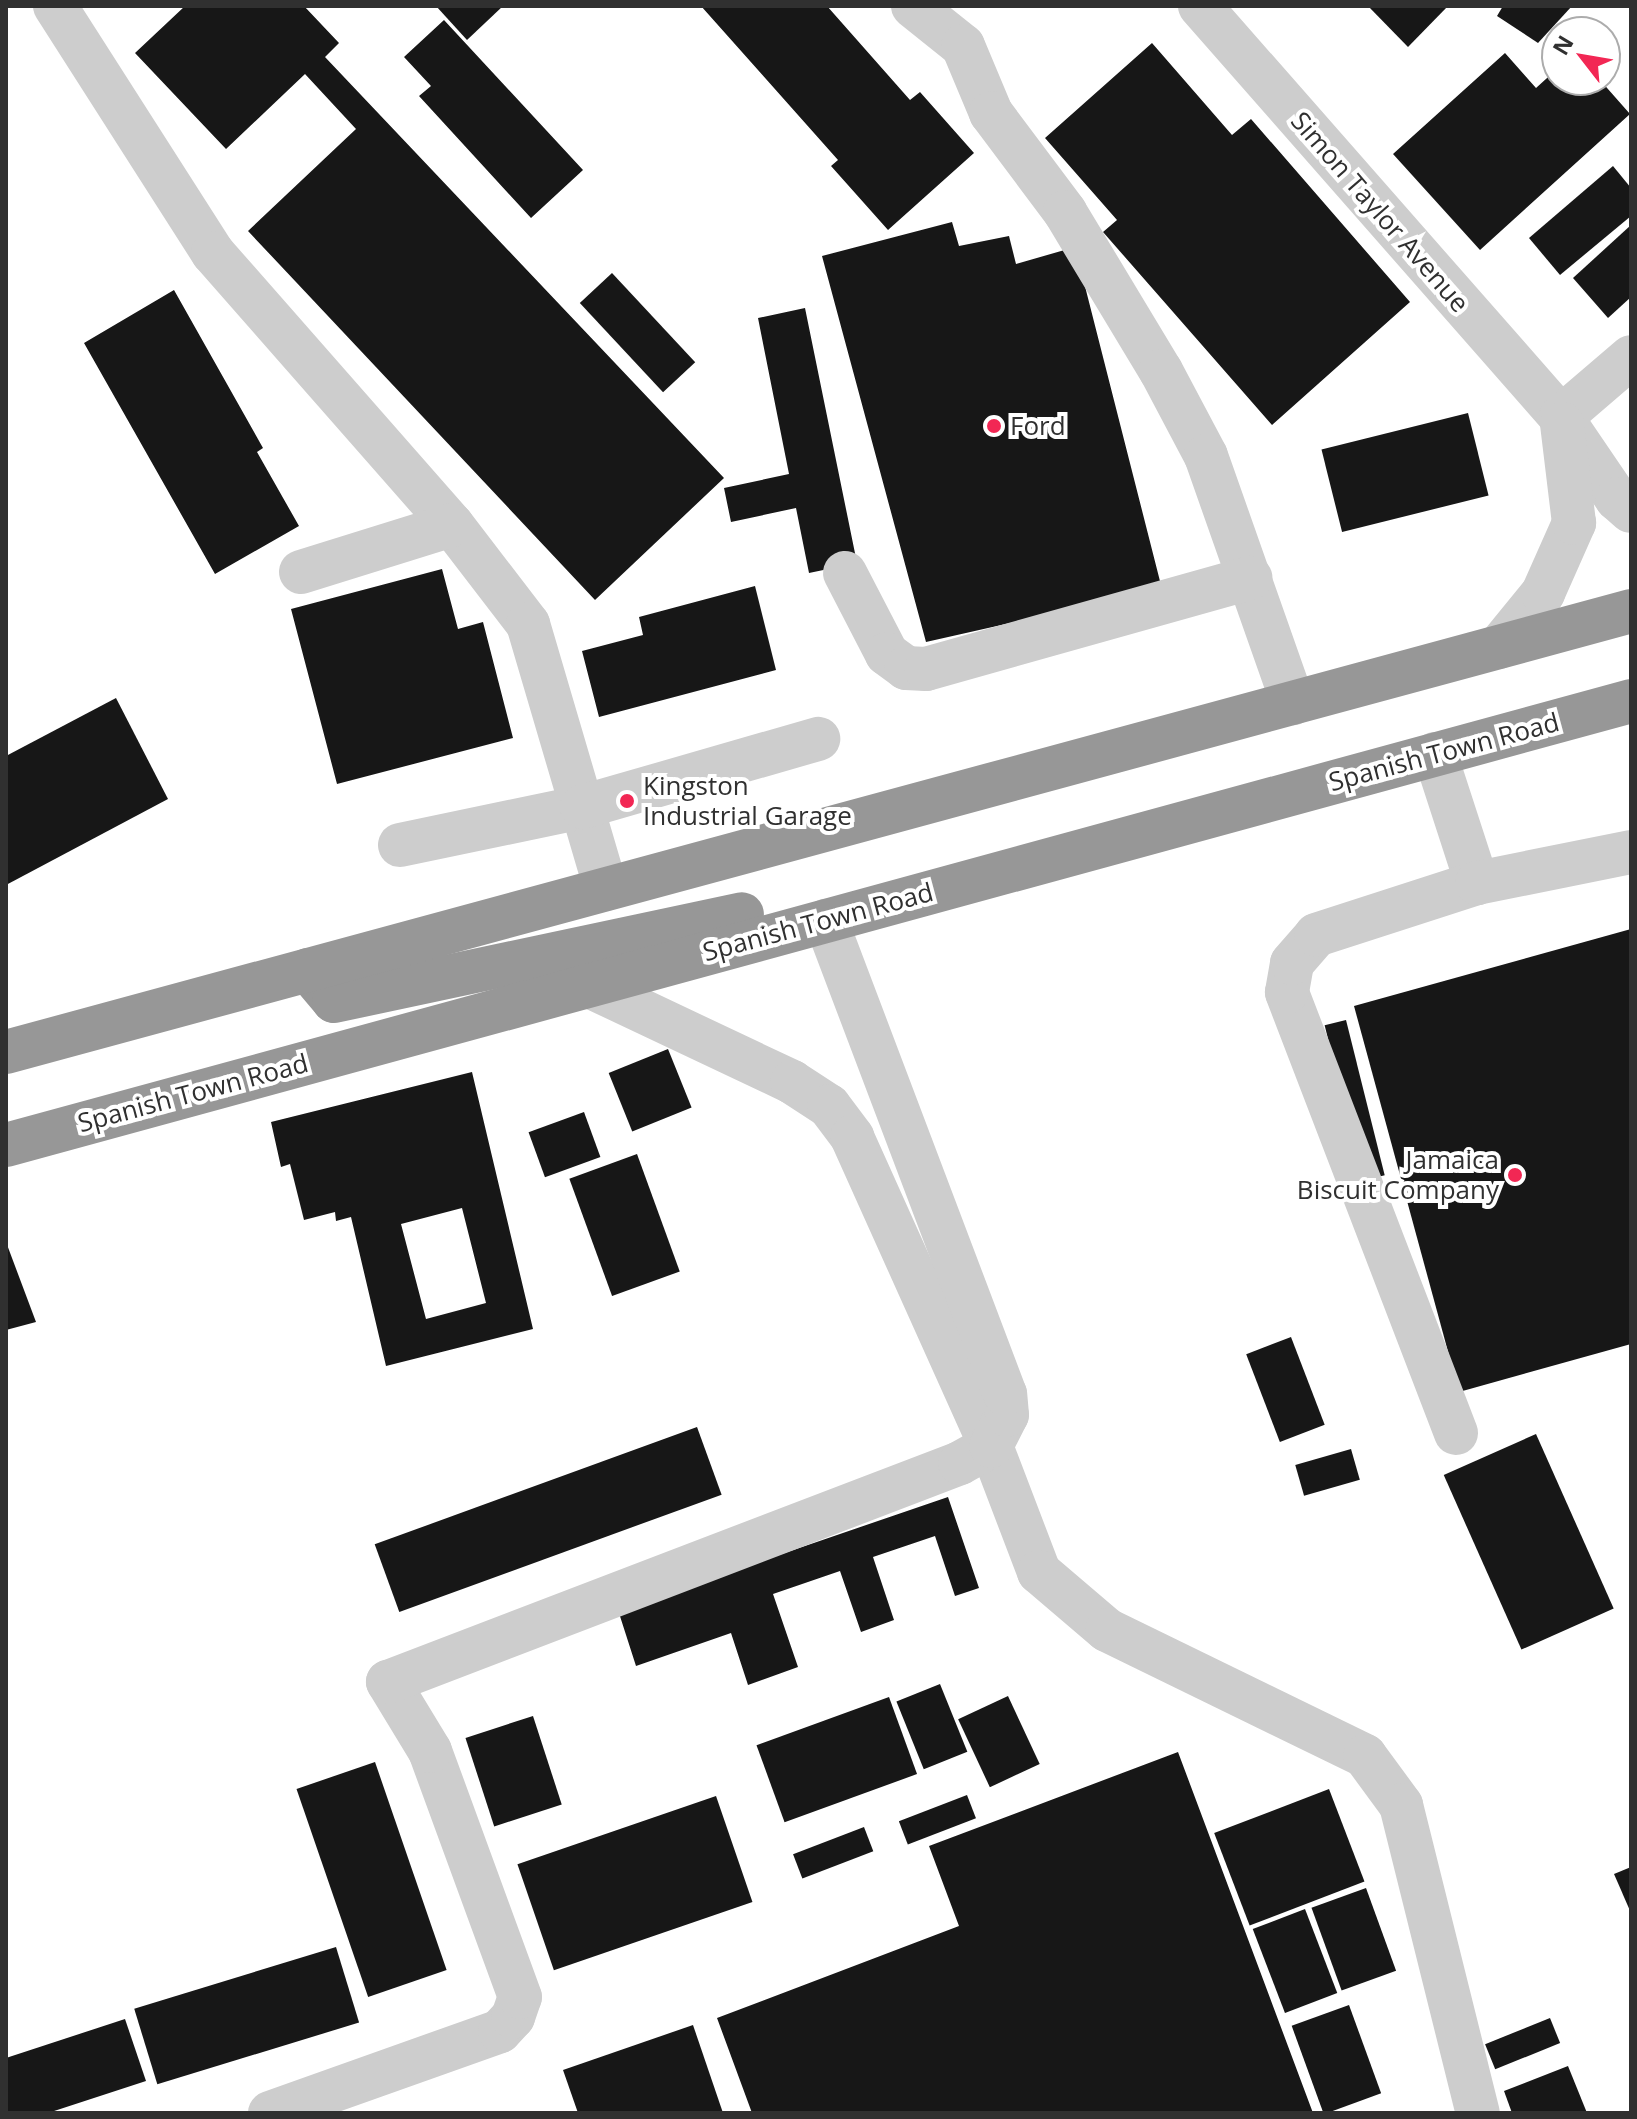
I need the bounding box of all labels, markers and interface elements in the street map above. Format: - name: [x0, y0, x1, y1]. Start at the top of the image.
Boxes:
- north arrow: [1541, 16, 1621, 96]
- text: N: [1545, 29, 1580, 60]
- street label: Simon Taylor Avenue: [1285, 105, 1475, 319]
- place label: Ford: [1010, 410, 1066, 442]
- marker: Ford: [985, 417, 1003, 435]
- street label: Spanish Town Road: [1325, 706, 1563, 798]
- place label: Kingston Industrial Garage: [643, 770, 852, 832]
- marker: Kingston Industrial Garage: [618, 792, 636, 810]
- street label: Spanish Town Road: [699, 876, 937, 968]
- street label: Spanish Town Road: [74, 1047, 312, 1139]
- place label: Jamaica Biscuit Company: [1297, 1144, 1499, 1206]
- marker: Jamaica Biscuit Company: [1506, 1166, 1524, 1184]

